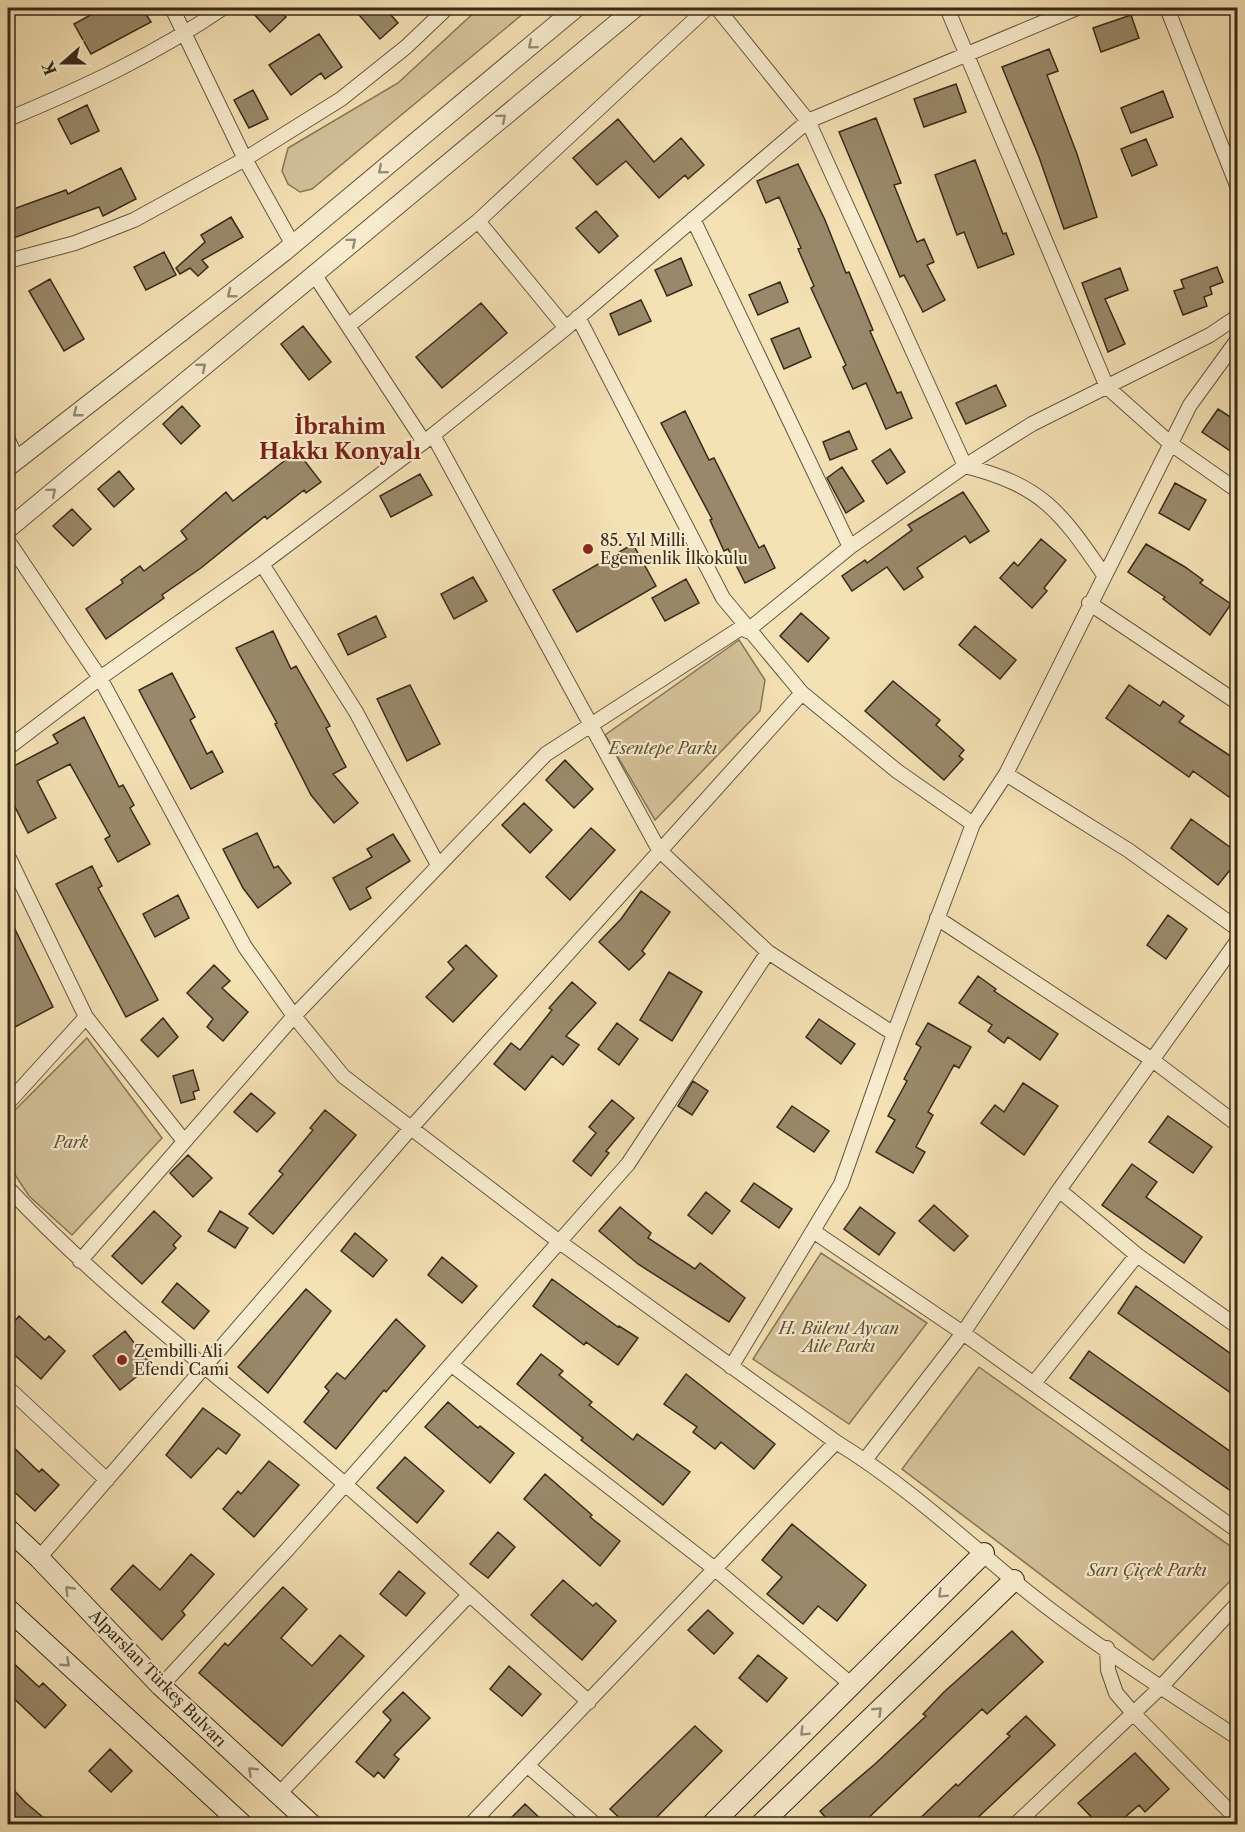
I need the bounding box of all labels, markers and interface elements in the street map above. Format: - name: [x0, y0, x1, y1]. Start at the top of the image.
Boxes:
- north arrow: [33, 33, 93, 93]
- one-way arrow: [528, 38, 539, 49]
- text: K: [37, 58, 61, 78]
- one-way arrow: [495, 114, 506, 125]
- one-way arrow: [378, 163, 389, 174]
- one-way arrow: [345, 239, 356, 250]
- one-way arrow: [227, 286, 238, 297]
- one-way arrow: [195, 363, 206, 374]
- one-way arrow: [73, 405, 84, 416]
- district label: İbrahim Hakkı Konyalı: [259, 413, 421, 465]
- one-way arrow: [46, 488, 57, 499]
- place label: 85. Yıl Milli Egemenlik İlkokulu: [600, 530, 748, 568]
- marker: 85. Yıl Milli Egemenlik İlkokulu: [581, 542, 595, 556]
- park label: Esentepe Parkı: [607, 738, 717, 758]
- park label: Park: [52, 1132, 89, 1152]
- park label: H. Bülent Aycan Aile Parkı: [777, 1318, 899, 1356]
- place label: Zembilli Ali Efendi Cami: [134, 1341, 229, 1379]
- marker: Zembilli Ali Efendi Cami: [115, 1353, 129, 1367]
- park label: Sarı Çiçek Parkı: [1086, 1560, 1207, 1580]
- one-way arrow: [65, 1586, 76, 1596]
- one-way arrow: [939, 1587, 950, 1598]
- street label: Alparslan Türkeş Bulvarı: [84, 1604, 231, 1751]
- one-way arrow: [59, 1656, 70, 1667]
- one-way arrow: [872, 1707, 882, 1718]
- one-way arrow: [801, 1725, 812, 1736]
- one-way arrow: [249, 1767, 259, 1778]

